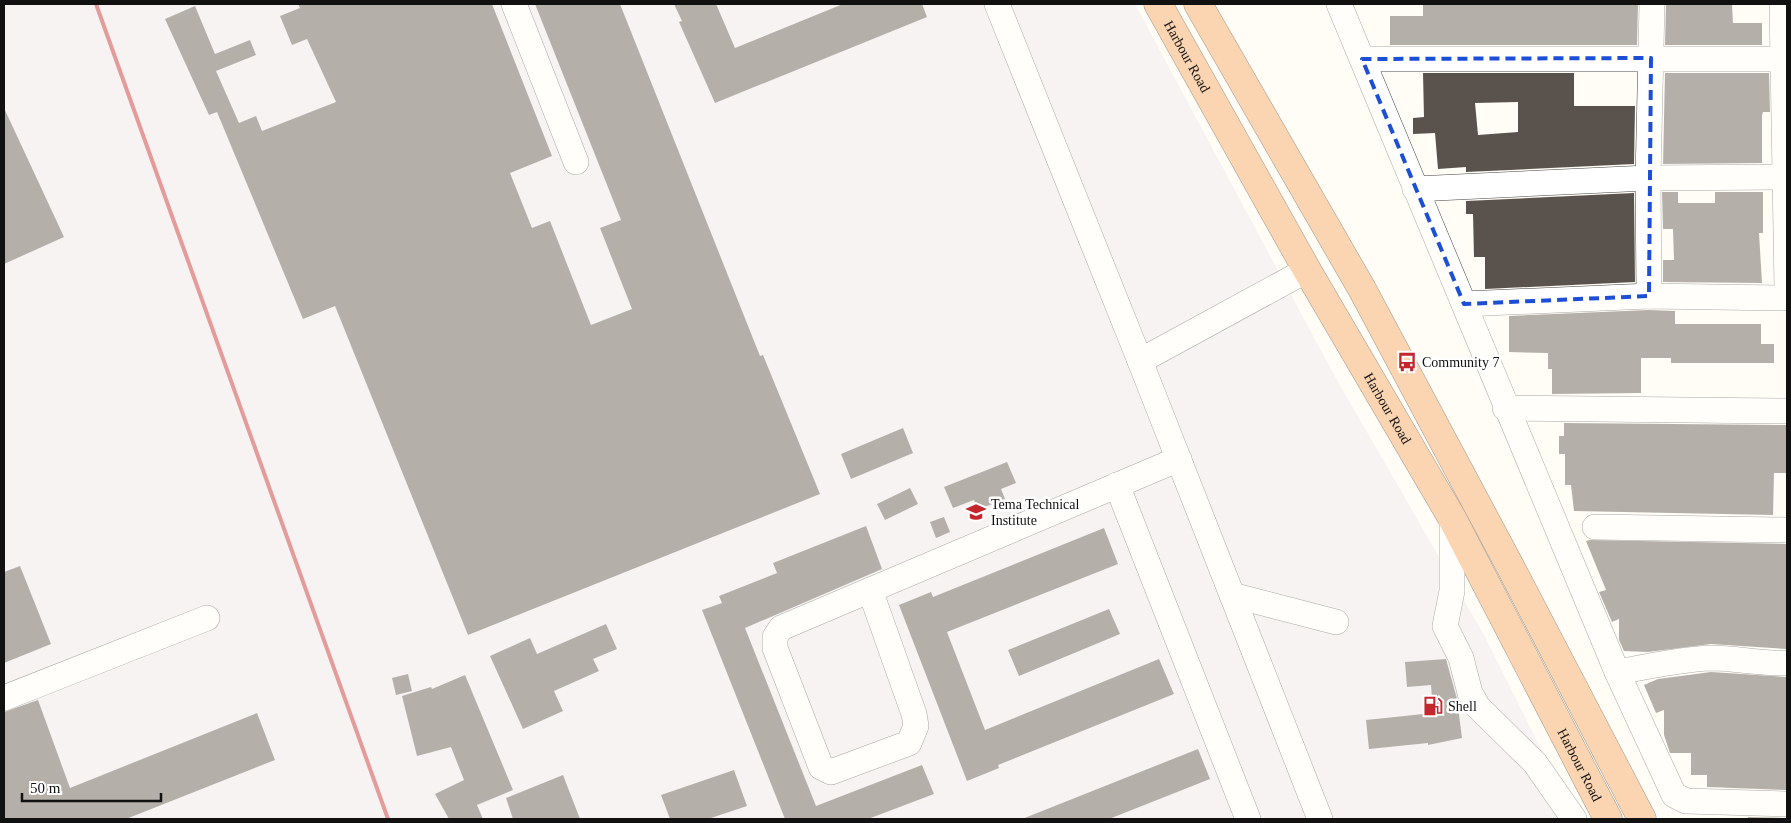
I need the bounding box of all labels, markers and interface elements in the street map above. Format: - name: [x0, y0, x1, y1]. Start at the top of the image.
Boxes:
- street label: Harbour Road: [1161, 18, 1213, 95]
- bus stop icon: Community 7: [1396, 351, 1418, 373]
- place label: Community 7: [1422, 355, 1499, 370]
- street label: Harbour Road: [1361, 370, 1414, 446]
- place label: Tema Technical Institute: [991, 497, 1079, 528]
- school or university icon: Tema Technical Institute: [965, 501, 987, 523]
- fuel station icon: Shell: [1422, 695, 1444, 717]
- place label: Shell: [1448, 699, 1477, 714]
- street label: Harbour Road: [1555, 726, 1605, 804]
- scale bar: [22, 770, 161, 802]
- text: 50 m: [30, 780, 61, 796]

